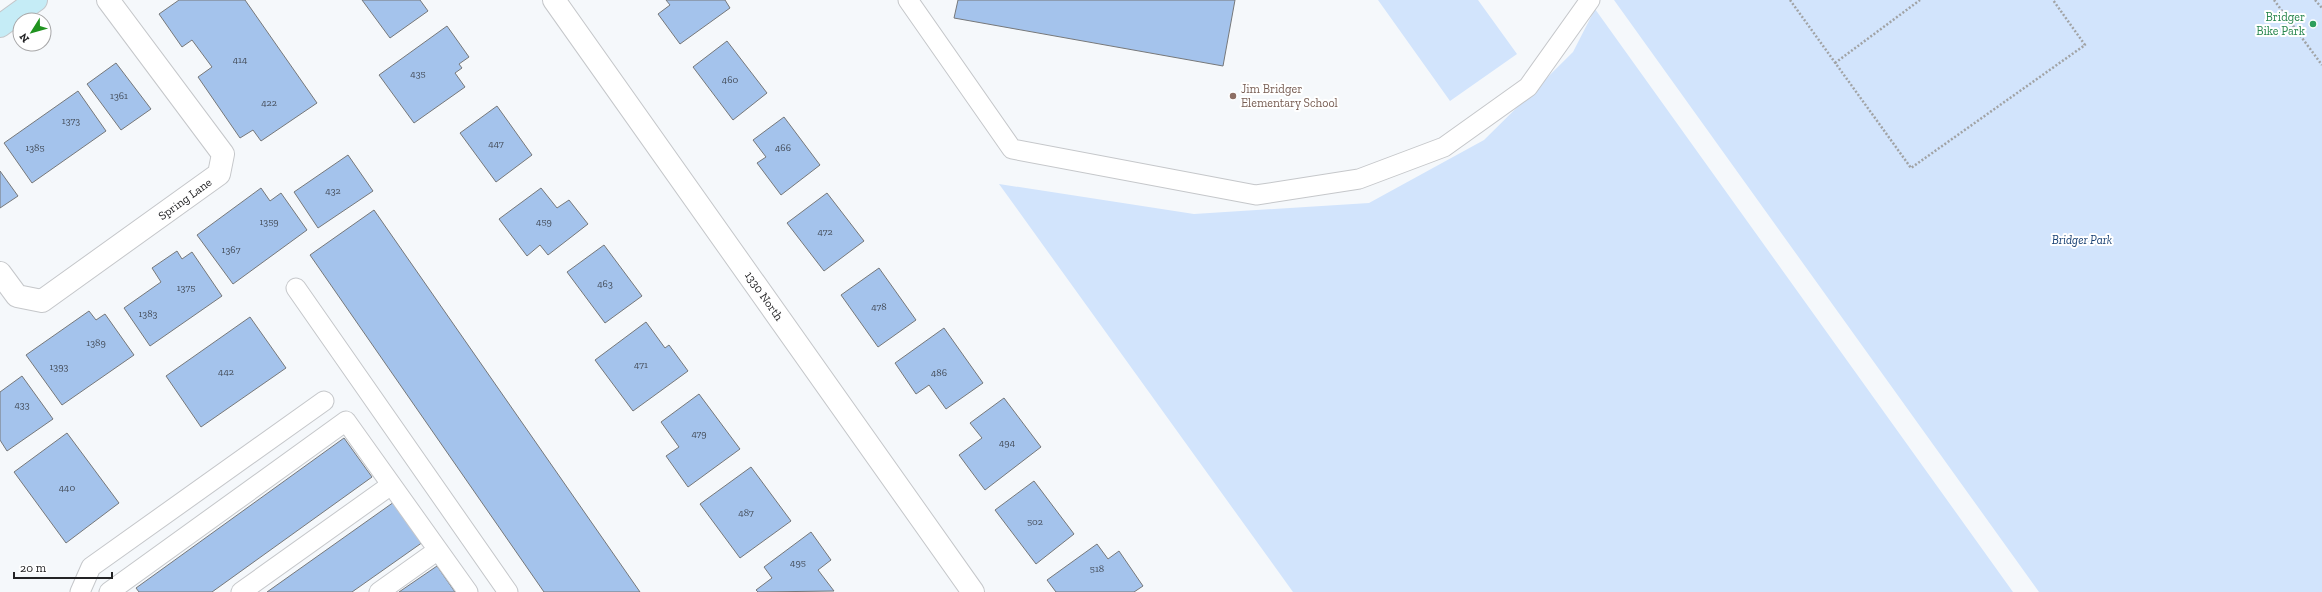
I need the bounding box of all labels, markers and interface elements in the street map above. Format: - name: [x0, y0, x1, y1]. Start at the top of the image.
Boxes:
- place label: Bridger Bike Park: [2256, 10, 2306, 38]
- north arrow: [12, 12, 52, 52]
- marker: Bridger Bike Park: [2308, 19, 2318, 29]
- text: N: [16, 30, 32, 45]
- house number: 414: [233, 54, 248, 66]
- house number: 435: [410, 68, 426, 80]
- house number: 460: [722, 74, 738, 86]
- place label: Jim Bridger Elementary School: [1241, 82, 1338, 110]
- house number: 1361: [110, 90, 128, 102]
- marker: Jim Bridger Elementary School: [1228, 91, 1238, 101]
- house number: 422: [261, 97, 277, 109]
- house number: 1373: [62, 115, 80, 127]
- house number: 447: [488, 138, 504, 150]
- house number: 1385: [25, 142, 45, 154]
- house number: 466: [775, 142, 791, 154]
- street label: Spring Lane: [156, 175, 215, 223]
- house number: 432: [325, 185, 341, 197]
- house number: 1359: [259, 216, 279, 228]
- house number: 459: [536, 216, 552, 228]
- house number: 472: [817, 226, 833, 238]
- park label: Bridger Park: [2052, 233, 2113, 247]
- house number: 1367: [222, 244, 241, 256]
- street label: 1330 North: [742, 269, 786, 324]
- house number: 463: [597, 278, 613, 290]
- house number: 1375: [177, 282, 195, 294]
- house number: 478: [871, 301, 887, 313]
- house number: 1383: [138, 308, 158, 320]
- house number: 1389: [86, 337, 106, 349]
- house number: 471: [634, 359, 648, 371]
- house number: 1393: [50, 361, 69, 373]
- house number: 442: [218, 366, 234, 378]
- house number: 486: [931, 367, 947, 379]
- house number: 433: [14, 399, 30, 411]
- house number: 479: [691, 428, 707, 440]
- house number: 494: [999, 437, 1016, 449]
- house number: 440: [59, 482, 76, 494]
- house number: 487: [738, 507, 754, 519]
- house number: 502: [1027, 516, 1043, 528]
- scale bar: [14, 554, 112, 580]
- house number: 495: [790, 557, 806, 569]
- text: 20 m: [20, 561, 47, 575]
- house number: 518: [1090, 563, 1104, 575]

